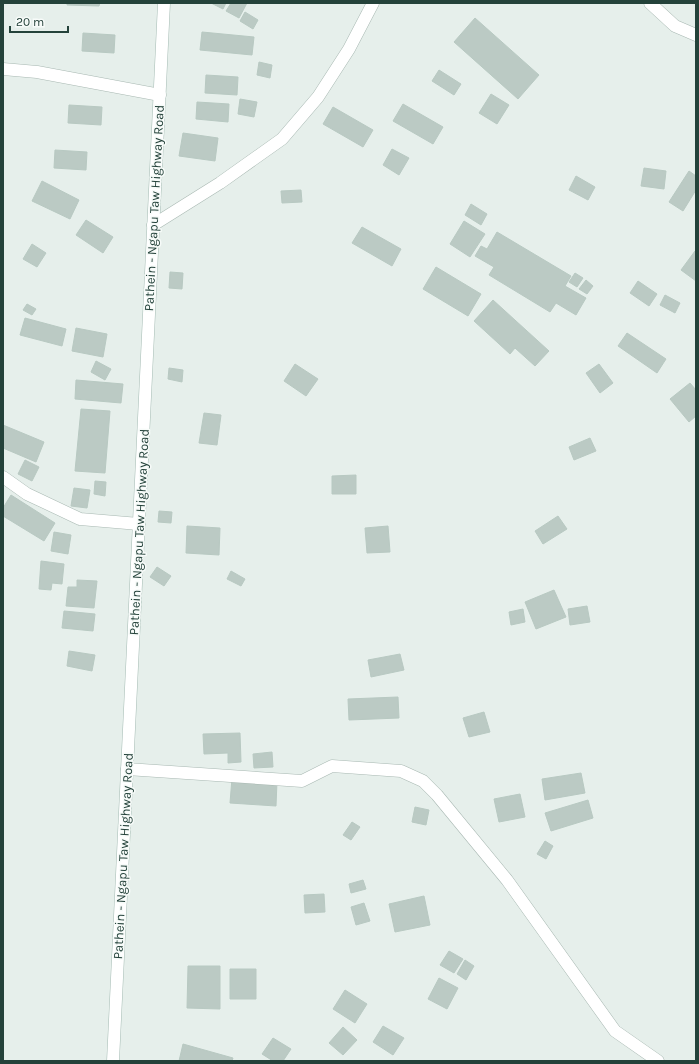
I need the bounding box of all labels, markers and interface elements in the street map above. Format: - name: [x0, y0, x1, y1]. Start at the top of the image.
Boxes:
- scale bar: [10, 8, 68, 34]
- text: 20 m: [16, 15, 44, 29]
- street label: Pathein - Ngapu Taw Highway Road: [141, 104, 167, 312]
- street label: Pathein - Ngapu Taw Highway Road: [126, 428, 152, 636]
- street label: Pathein - Ngapu Taw Highway Road: [110, 752, 136, 960]

